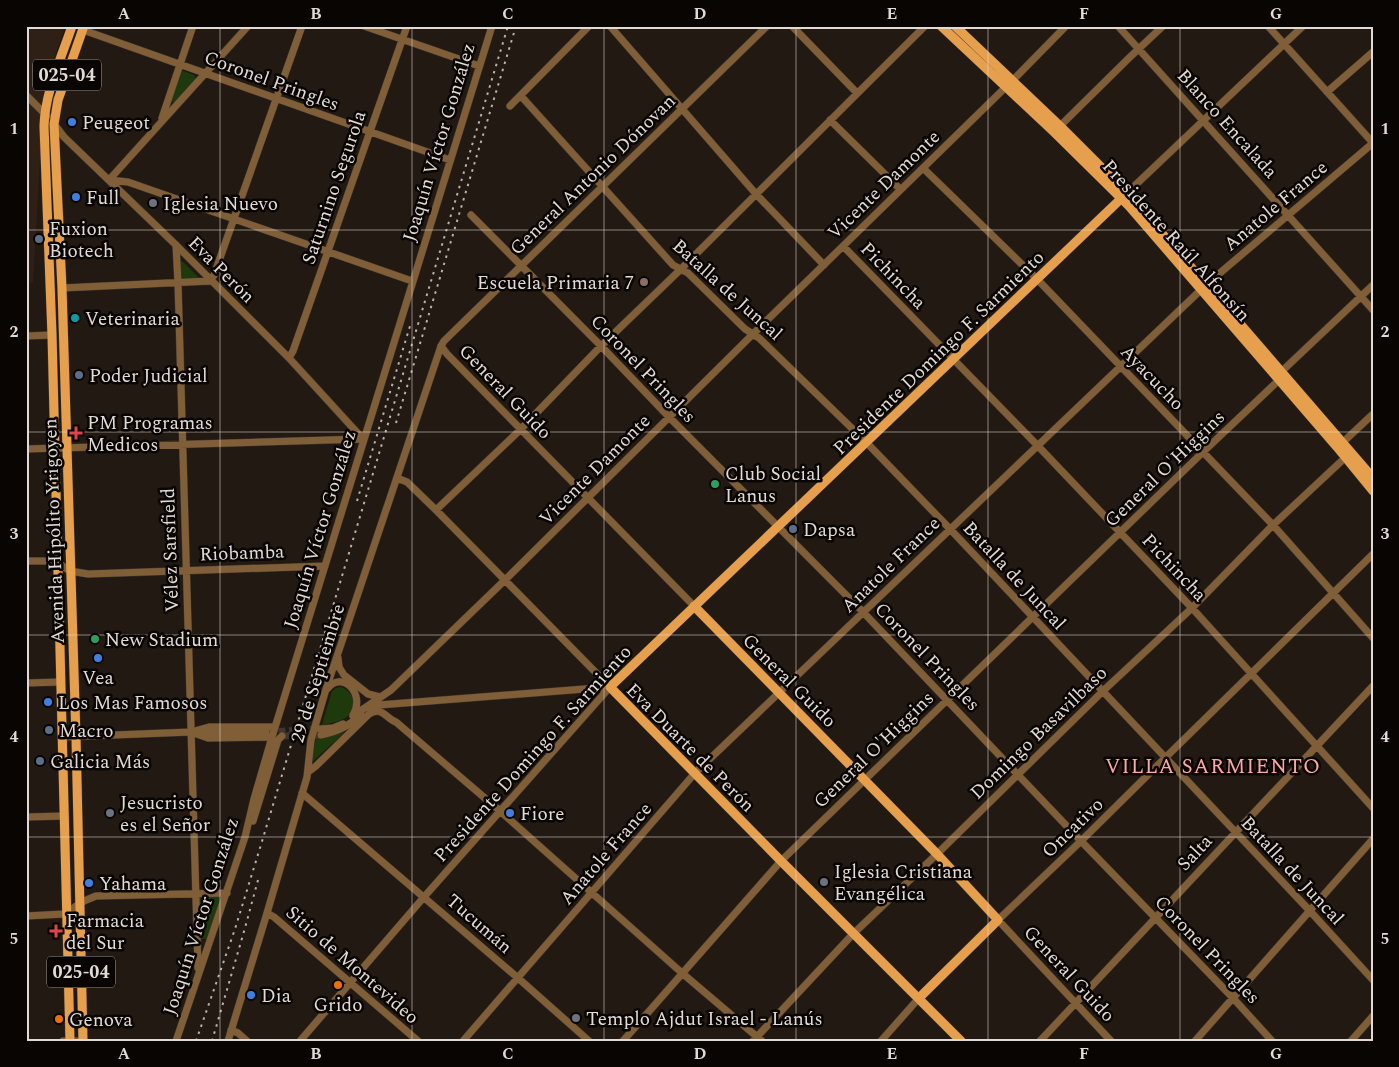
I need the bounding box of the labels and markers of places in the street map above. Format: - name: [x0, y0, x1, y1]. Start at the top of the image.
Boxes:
- place label: Peugeot: [82, 109, 150, 138]
- marker: Peugeot: [66, 116, 78, 128]
- place label: Full: [86, 184, 119, 213]
- place label: Iglesia Nuevo: [163, 190, 278, 219]
- marker: Full: [70, 191, 82, 203]
- marker: Iglesia Nuevo: [147, 197, 159, 209]
- place label: Fuxion Biotech: [49, 215, 114, 266]
- marker: Fuxion Biotech: [33, 233, 45, 245]
- place label: Escuela Primaria 7: [477, 269, 634, 298]
- marker: Escuela Primaria 7: [638, 276, 650, 288]
- place label: Veterinaria: [85, 305, 180, 334]
- marker: Veterinaria: [69, 312, 81, 324]
- place label: Poder Judicial: [89, 362, 207, 391]
- marker: Poder Judicial: [73, 369, 85, 381]
- place label: PM Programas Medicos: [87, 409, 213, 460]
- marker: PM Programas Medicos: [69, 426, 83, 440]
- place label: Club Social Lanus: [725, 460, 821, 511]
- marker: Club Social Lanus: [709, 478, 721, 490]
- place label: Dapsa: [803, 516, 856, 545]
- marker: Dapsa: [787, 523, 799, 535]
- place label: New Stadium: [105, 626, 218, 655]
- marker: New Stadium: [89, 633, 101, 645]
- marker: Vea: [92, 652, 104, 664]
- place label: Vea: [82, 664, 115, 693]
- place label: Los Mas Famosos: [58, 689, 208, 718]
- marker: Los Mas Famosos: [42, 696, 54, 708]
- place label: Macro: [59, 717, 113, 746]
- marker: Macro: [43, 724, 55, 736]
- place label: Galicia Más: [50, 748, 150, 777]
- marker: Galicia Más: [34, 755, 46, 767]
- place label: Jesucristo es el Señor: [120, 789, 211, 840]
- place label: Fiore: [520, 800, 564, 829]
- marker: Jesucristo es el Señor: [104, 807, 116, 819]
- marker: Fiore: [504, 807, 516, 819]
- place label: Iglesia Cristiana Evangélica: [834, 858, 973, 909]
- place label: Yahama: [99, 870, 167, 899]
- marker: Iglesia Cristiana Evangélica: [818, 876, 830, 888]
- marker: Yahama: [83, 877, 95, 889]
- place label: Farmacia del Sur: [66, 907, 145, 958]
- marker: Farmacia del Sur: [50, 925, 62, 937]
- marker: Grido: [332, 979, 344, 991]
- place label: Dia: [261, 982, 292, 1011]
- marker: Dia: [245, 989, 257, 1001]
- place label: Grido: [314, 991, 362, 1020]
- place label: Templo Ajdut Israel - Lanús: [586, 1005, 823, 1034]
- place label: Genova: [69, 1006, 133, 1035]
- marker: Templo Ajdut Israel - Lanús: [570, 1012, 582, 1024]
- marker: Genova: [53, 1013, 65, 1025]

